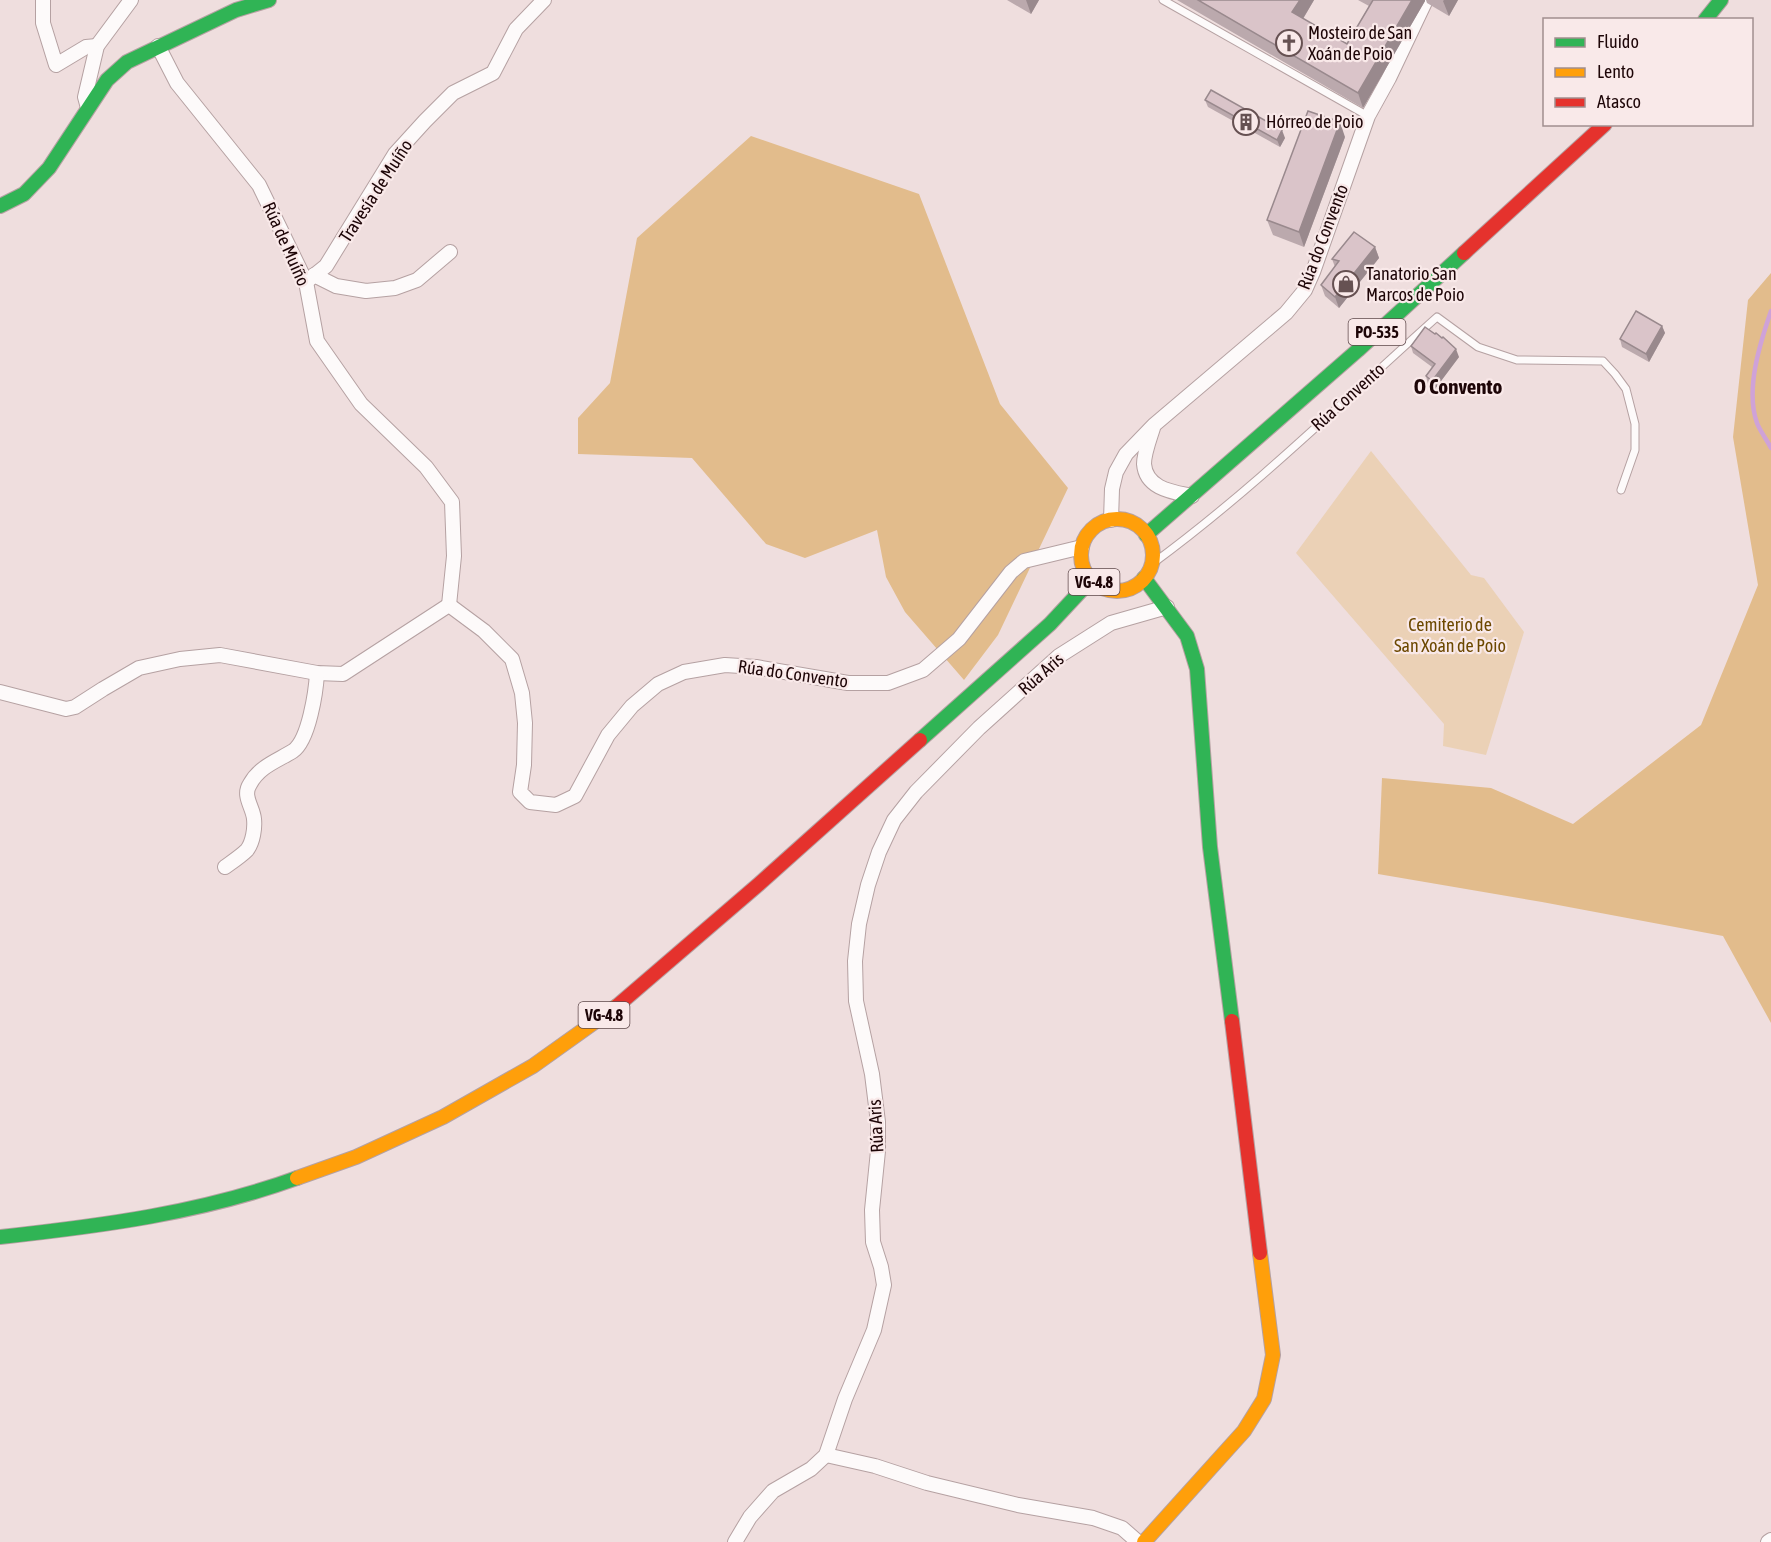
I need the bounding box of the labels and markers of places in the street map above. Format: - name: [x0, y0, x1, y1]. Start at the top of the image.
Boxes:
- place label: Mosteiro de San Xoán de Poio: [1308, 22, 1412, 64]
- church icon: Mosteiro de San Xoán de Poio: [1274, 28, 1304, 58]
- building icon: Hórreo de Poio: [1231, 107, 1261, 137]
- place label: Hórreo de Poio: [1266, 111, 1363, 132]
- place label: Tanatorio San Marcos de Poio: [1366, 263, 1465, 305]
- shop icon: Tanatorio San Marcos de Poio: [1331, 269, 1361, 299]

